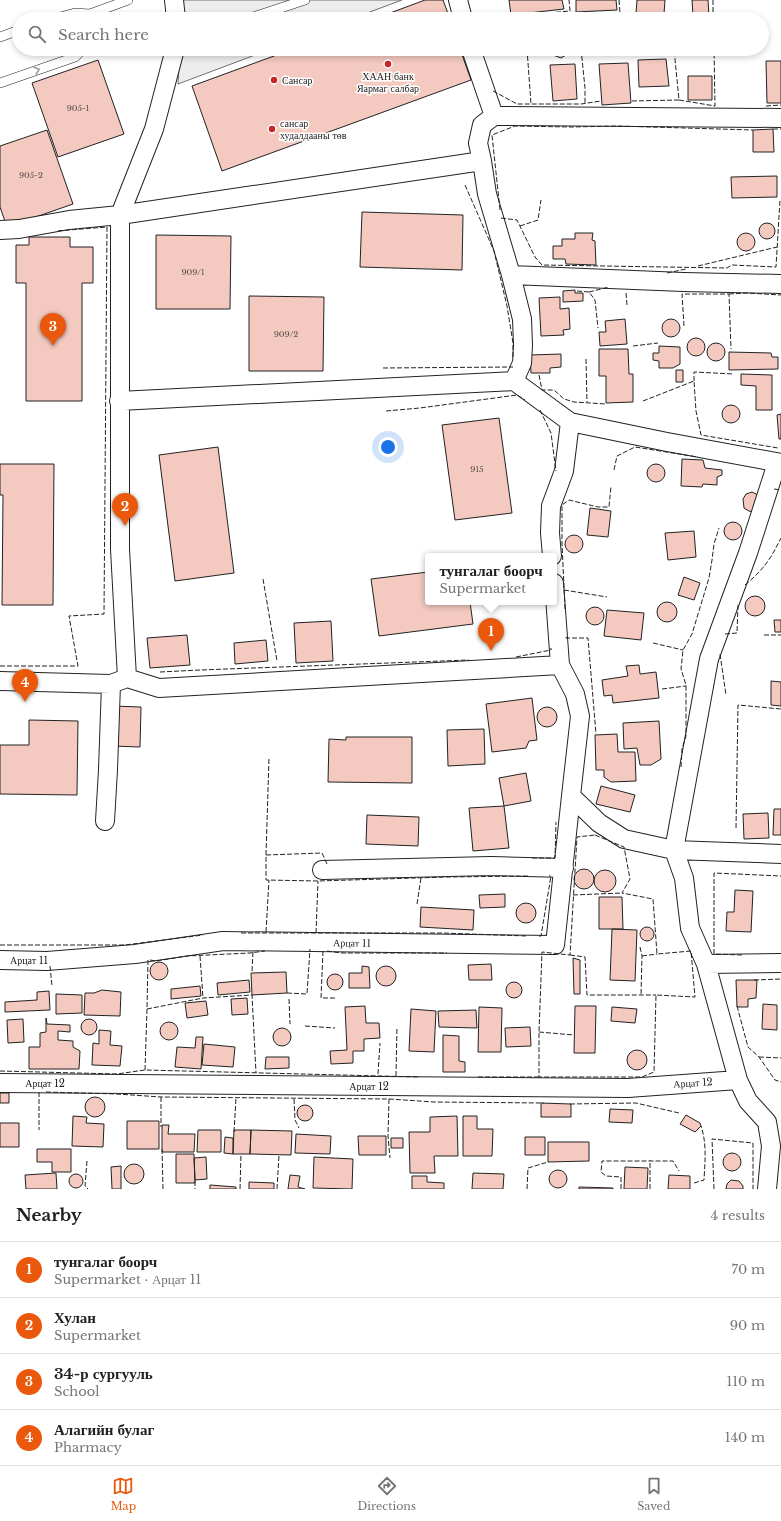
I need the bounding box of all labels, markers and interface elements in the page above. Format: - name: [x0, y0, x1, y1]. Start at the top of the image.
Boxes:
- search box: [12, 12, 769, 56]
- icon: search: [26, 23, 48, 45]
- text: Search here: [58, 25, 149, 44]
- marker: ХААН банк Яармаг салбар: [383, 59, 393, 69]
- one-way arrow: [33, 66, 40, 75]
- place label: ХААН банк Яармаг салбар: [357, 70, 419, 95]
- place label: Сансар: [282, 74, 312, 87]
- marker: Сансар: [269, 75, 279, 85]
- house number: 905-1: [67, 103, 90, 113]
- place label: сансар худалдааны төв: [280, 117, 347, 142]
- marker: сансар худалдааны төв: [267, 124, 277, 134]
- house number: 905-2: [19, 170, 43, 180]
- house number: 909/1: [181, 267, 205, 277]
- pin: 3: [40, 313, 66, 346]
- house number: 909/2: [274, 329, 298, 339]
- your location: [378, 437, 398, 457]
- house number: 915: [470, 464, 484, 474]
- pin: 2: [112, 493, 138, 526]
- popup: [425, 553, 557, 605]
- text: тунгалаг боорч: [439, 561, 543, 580]
- text: Supermarket: [439, 580, 526, 597]
- pin: 1: [478, 618, 504, 651]
- pin: 4: [12, 669, 38, 702]
- street label: Арцат 11: [333, 936, 371, 950]
- street label: Арцат 11: [10, 954, 48, 967]
- street label: Арцат 12: [673, 1075, 713, 1091]
- street label: Арцат 12: [25, 1077, 65, 1090]
- street label: Арцат 12: [349, 1080, 389, 1093]
- text: Nearby: [16, 1205, 82, 1226]
- text: 4 results: [711, 1207, 765, 1224]
- text: тунгалаг боорч: [54, 1252, 157, 1271]
- text: 1: [26, 1261, 32, 1278]
- text: 70 m: [732, 1261, 765, 1278]
- text: Supermarket · Арцат 11: [54, 1271, 201, 1288]
- text: Хулан: [54, 1308, 96, 1327]
- text: 2: [25, 1317, 33, 1334]
- text: 90 m: [730, 1317, 765, 1334]
- text: Supermarket: [54, 1327, 141, 1344]
- text: 34-р сургууль: [54, 1364, 153, 1383]
- text: 3: [25, 1373, 33, 1390]
- text: 110 m: [726, 1373, 765, 1390]
- text: School: [54, 1383, 100, 1400]
- text: Алагийн булаг: [54, 1420, 154, 1439]
- text: 4: [25, 1429, 33, 1446]
- text: 140 m: [725, 1429, 765, 1446]
- text: Pharmacy: [54, 1439, 122, 1456]
- tab: Map: [111, 1475, 136, 1513]
- tab: Directions: [357, 1475, 416, 1513]
- tab: Saved: [637, 1475, 670, 1513]

